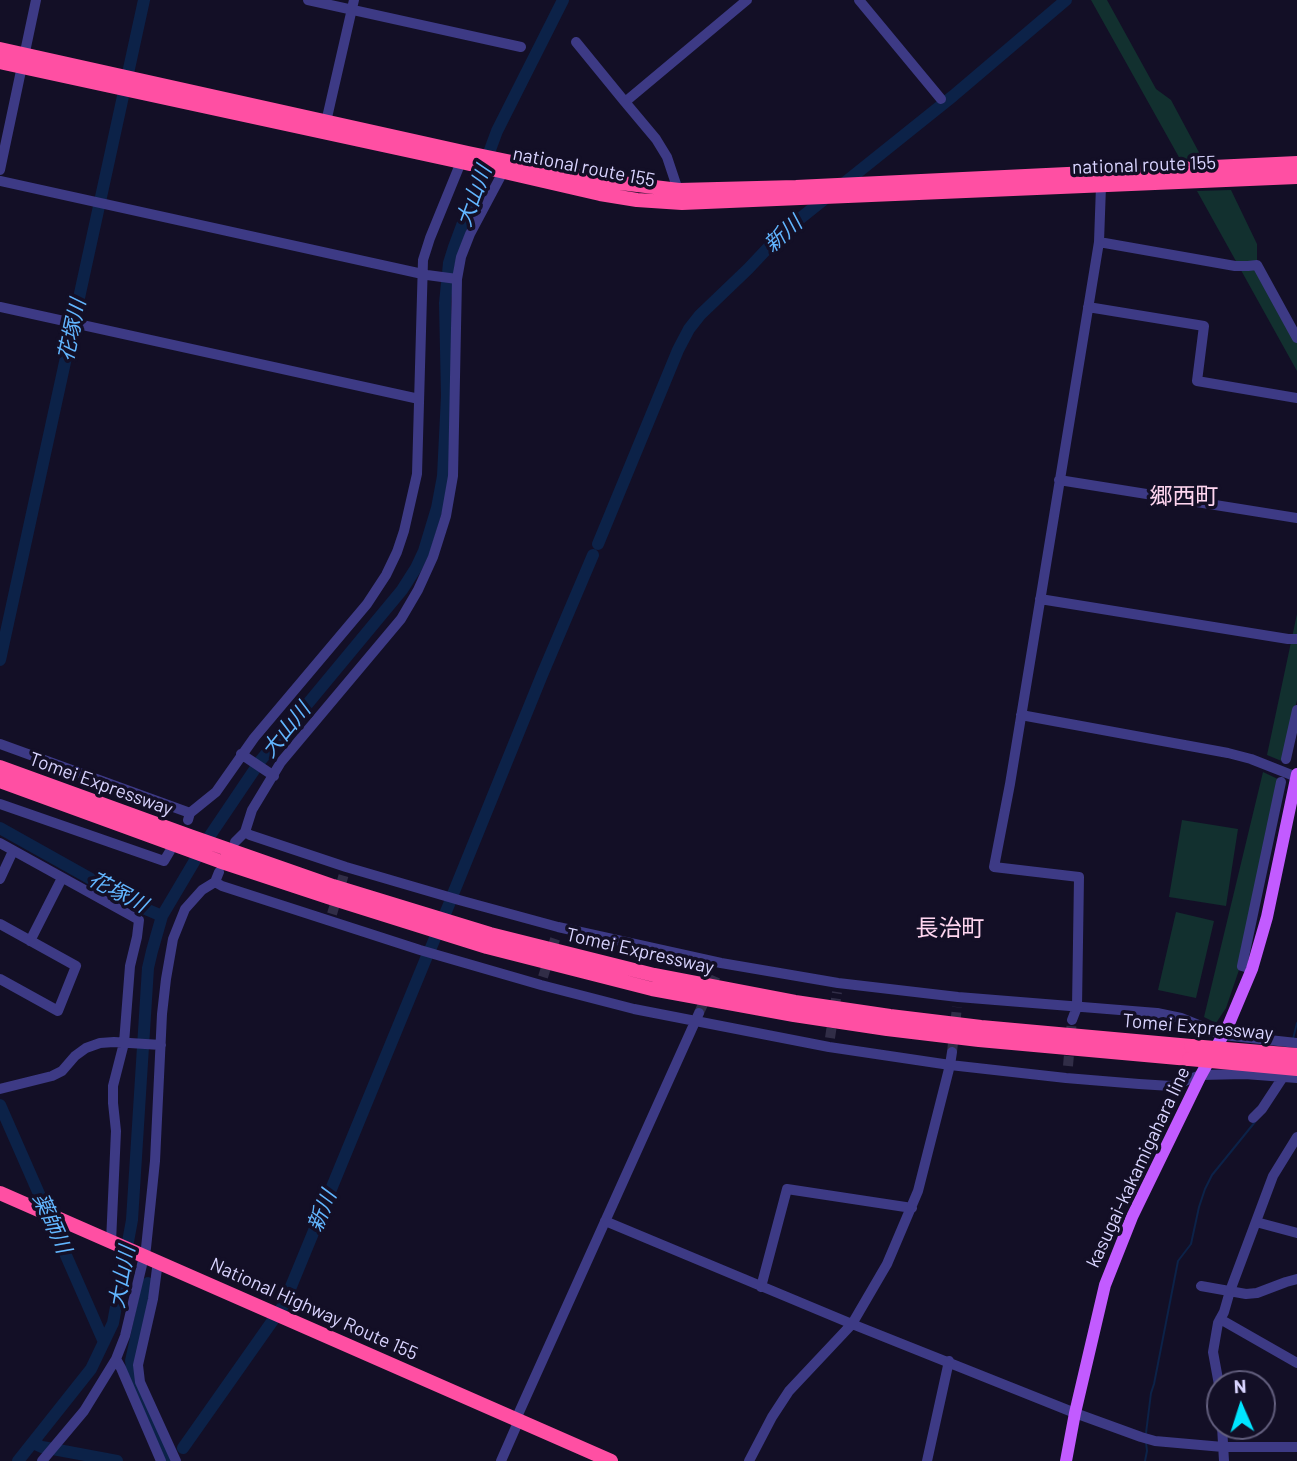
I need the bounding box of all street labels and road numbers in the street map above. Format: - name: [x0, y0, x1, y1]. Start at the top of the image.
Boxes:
- street label: national route 155: [511, 142, 657, 192]
- street label: national route 155: [1072, 151, 1216, 179]
- street label: Tomei Expressway: [26, 747, 176, 821]
- street label: Tomei Expressway: [564, 923, 716, 979]
- street label: Tomei Expressway: [1122, 1009, 1274, 1045]
- street label: kasugai-kakamigahara line: [1081, 1063, 1195, 1271]
- street label: National Highway Route 155: [207, 1253, 421, 1365]

